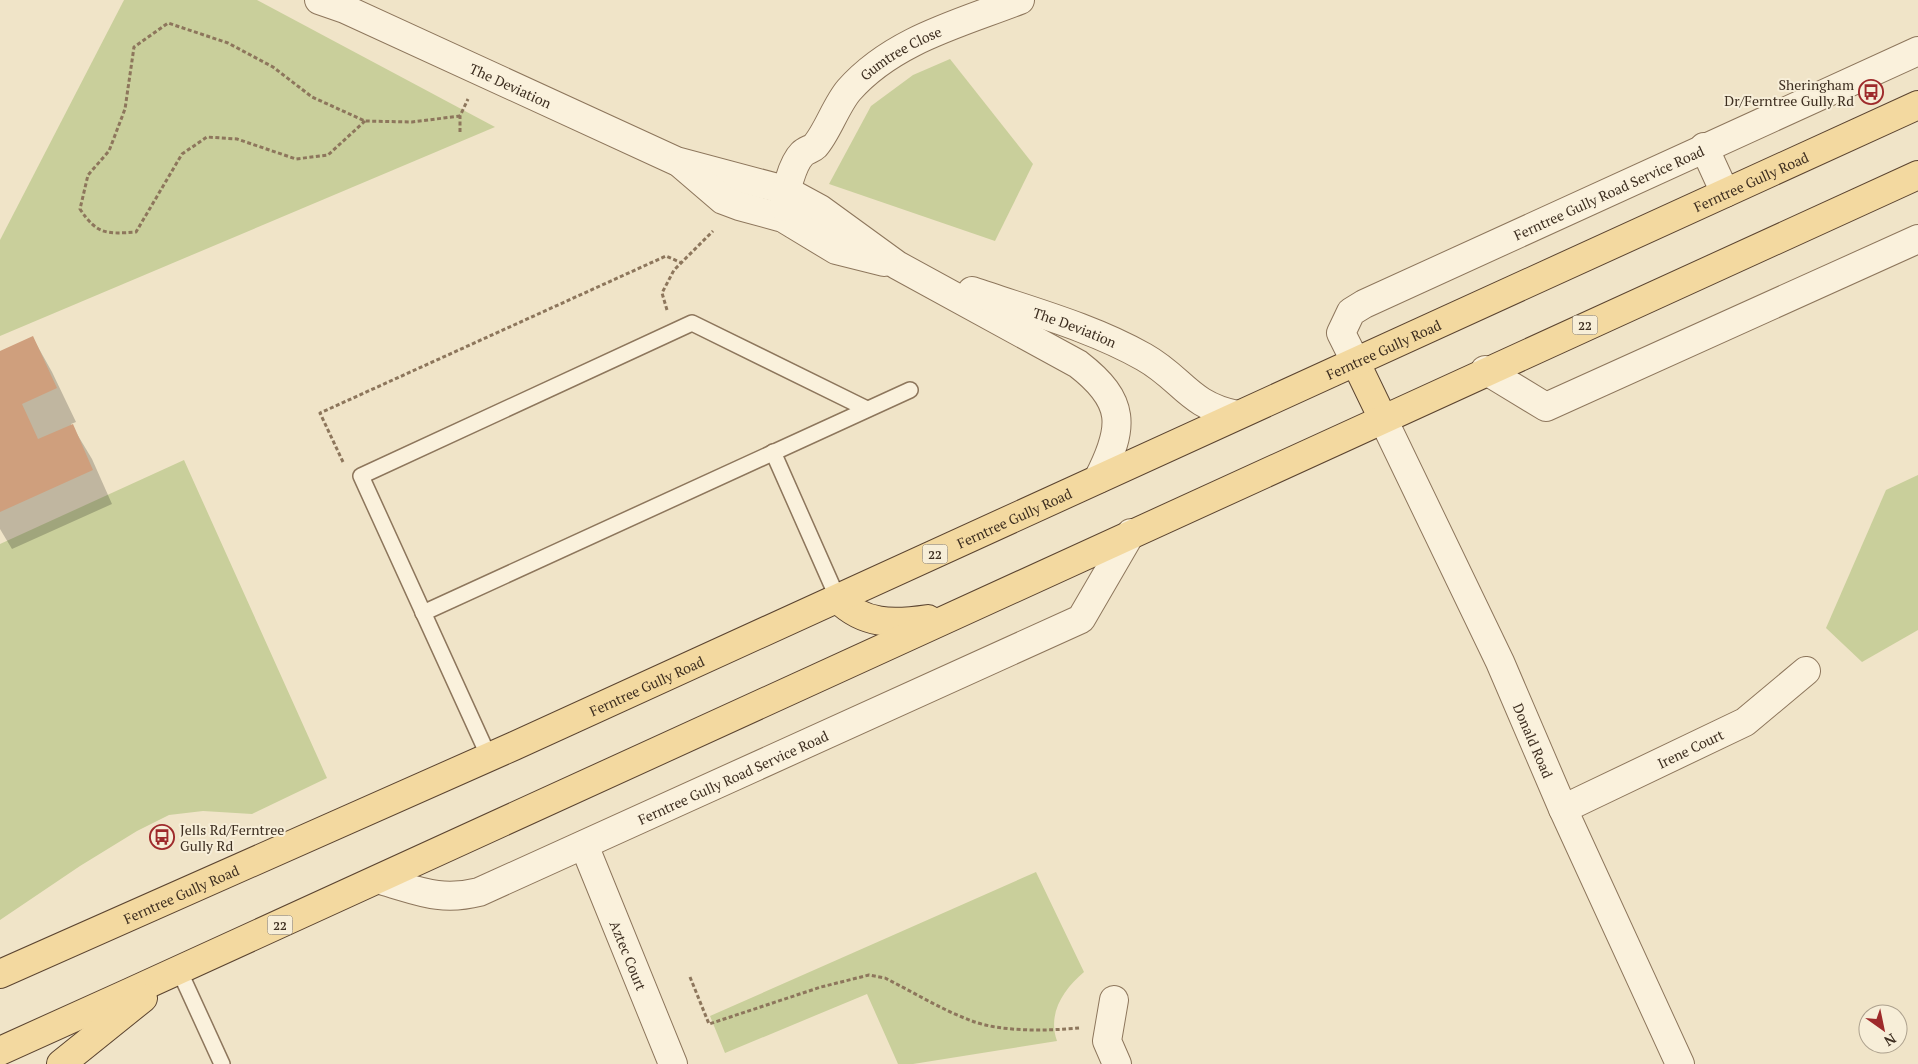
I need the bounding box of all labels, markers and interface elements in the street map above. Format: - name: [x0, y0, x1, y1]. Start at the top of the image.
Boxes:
- street label: Gumtree Close: [856, 21, 944, 84]
- street label: The Deviation: [467, 58, 555, 112]
- place label: Sheringham Dr/Ferntree Gully Rd: [1724, 75, 1854, 110]
- bus stop icon: Sheringham Dr/Ferntree Gully Rd: [1858, 79, 1884, 105]
- street label: Ferntree Gully Road Service Road: [1510, 140, 1707, 244]
- street label: Ferntree Gully Road: [1690, 147, 1812, 216]
- street label: The Deviation: [1031, 302, 1120, 352]
- street label: Ferntree Gully Road: [1323, 315, 1444, 384]
- road number: 22: [1572, 316, 1598, 334]
- street label: Ferntree Gully Road: [954, 483, 1075, 552]
- road number: 22: [922, 544, 948, 564]
- street label: Ferntree Gully Road: [586, 651, 707, 720]
- street label: Donald Road: [1509, 700, 1558, 781]
- street label: Irene Court: [1654, 724, 1727, 772]
- street label: Ferntree Gully Road Service Road: [635, 725, 831, 828]
- place label: Jells Rd/Ferntree Gully Rd: [180, 820, 284, 855]
- bus stop icon: Jells Rd/Ferntree Gully Rd: [149, 824, 175, 850]
- street label: Ferntree Gully Road: [120, 860, 242, 928]
- road number: 22: [268, 916, 292, 934]
- street label: Aztec Court: [606, 918, 652, 994]
- north arrow: [1858, 1004, 1908, 1054]
- text: N: [1880, 1029, 1900, 1051]

